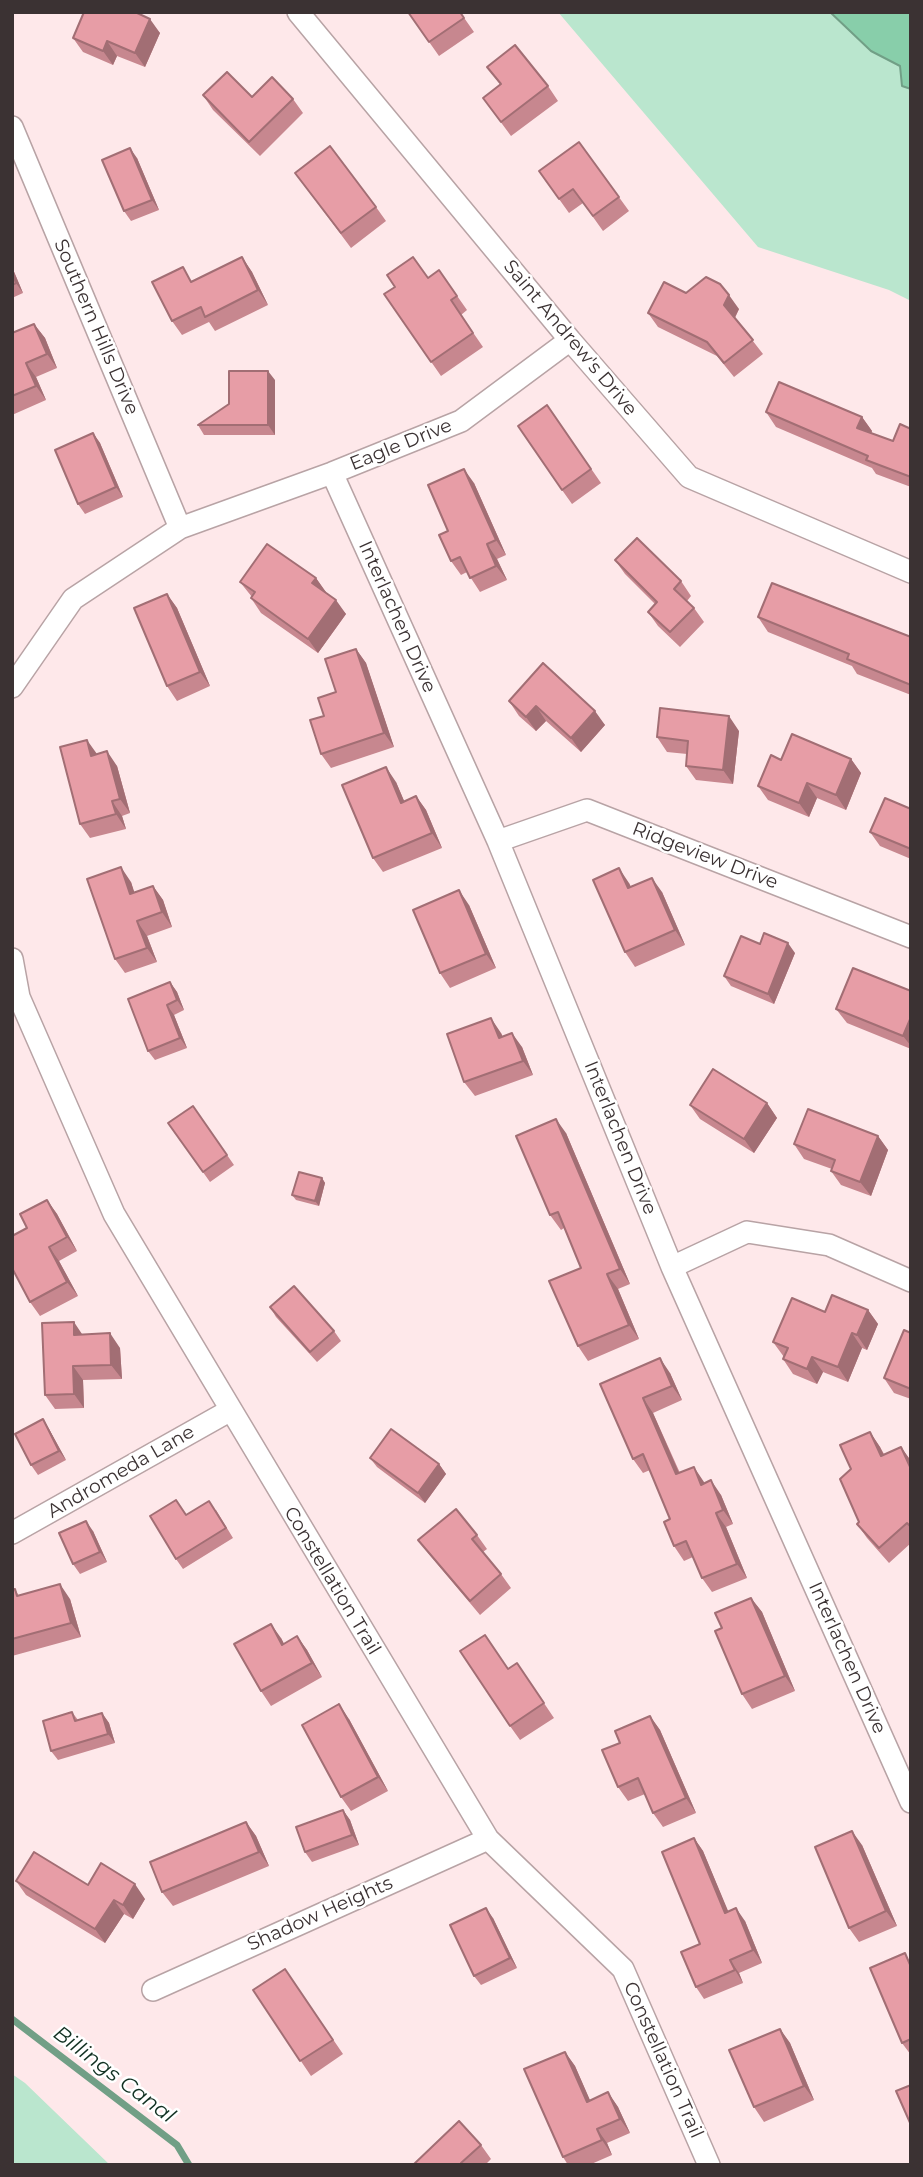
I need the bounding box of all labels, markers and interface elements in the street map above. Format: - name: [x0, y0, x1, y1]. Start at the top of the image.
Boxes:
- street label: Southern Hills Drive: [49, 236, 143, 418]
- street label: Saint Andrew's Drive: [498, 256, 642, 420]
- street label: Eagle Drive: [347, 414, 455, 476]
- street label: Interlachen Drive: [353, 538, 441, 696]
- street label: Ridgeview Drive: [629, 818, 781, 894]
- street label: Interlachen Drive: [579, 1058, 661, 1218]
- street label: Andromeda Lane: [43, 1421, 199, 1523]
- street label: Constellation Trail: [279, 1503, 385, 1659]
- street label: Interlachen Drive: [803, 1579, 891, 1737]
- street label: Shadow Heights: [244, 1872, 396, 1956]
- street label: Constellation Trail: [618, 1978, 708, 2142]
- water label: Billings Canal: [48, 2021, 180, 2129]

